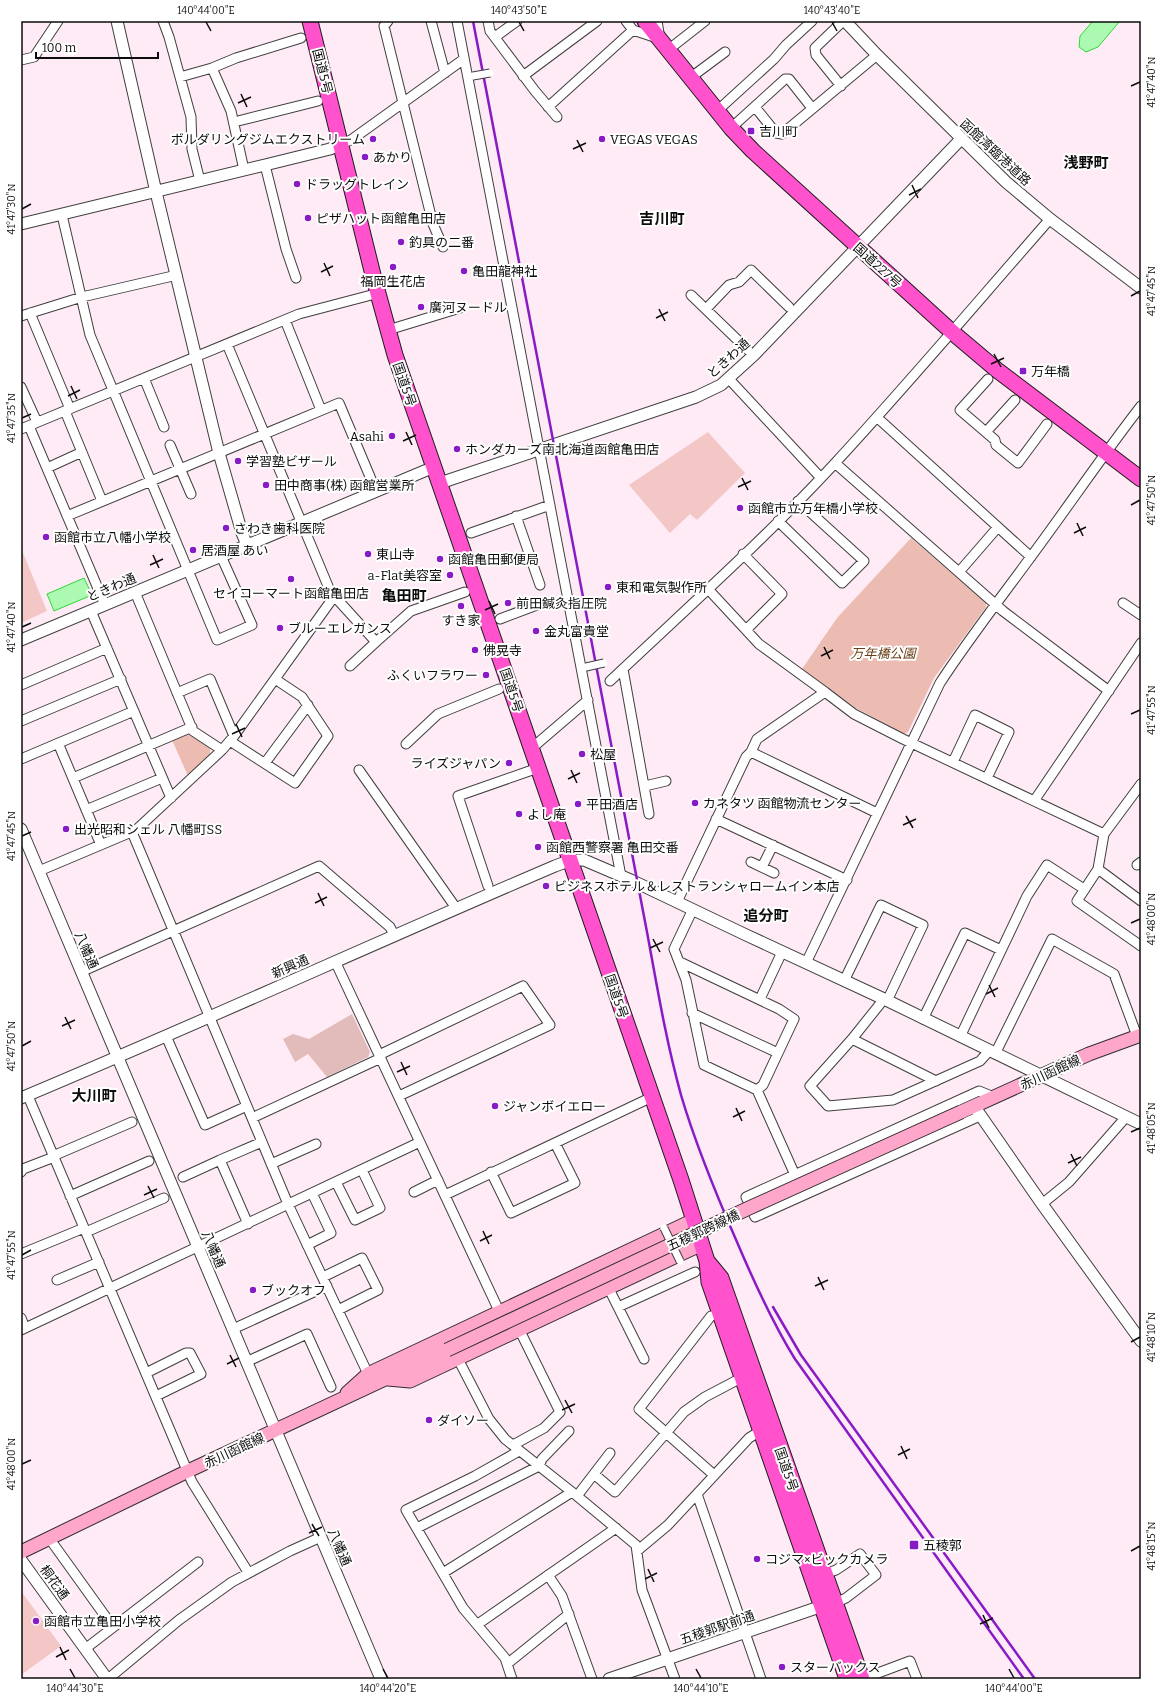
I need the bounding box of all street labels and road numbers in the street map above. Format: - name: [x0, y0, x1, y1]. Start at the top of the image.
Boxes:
- street label: 国道5号: [310, 47, 335, 95]
- street label: 函館湾臨港道路: [957, 116, 1034, 189]
- street label: 国道227号: [851, 240, 905, 291]
- street label: ときわ通: [704, 335, 753, 381]
- street label: 国道5号: [390, 360, 419, 408]
- street label: ときわ通: [84, 570, 138, 605]
- street label: 国道5号: [497, 666, 526, 714]
- street label: 八幡通: [72, 929, 101, 971]
- street label: 新興通: [269, 952, 311, 981]
- street label: 国道5号: [602, 972, 631, 1020]
- street label: 赤川函館線: [1018, 1052, 1083, 1093]
- street label: 五稜郭跨線橋: [665, 1207, 742, 1254]
- street label: 八幡通: [199, 1228, 228, 1270]
- street label: 赤川函館線: [202, 1430, 267, 1471]
- street label: 国道5号: [772, 1445, 801, 1493]
- street label: 八幡通: [325, 1526, 354, 1568]
- street label: 桐花通: [37, 1562, 72, 1602]
- street label: 五稜郭駅前通: [678, 1608, 756, 1647]

